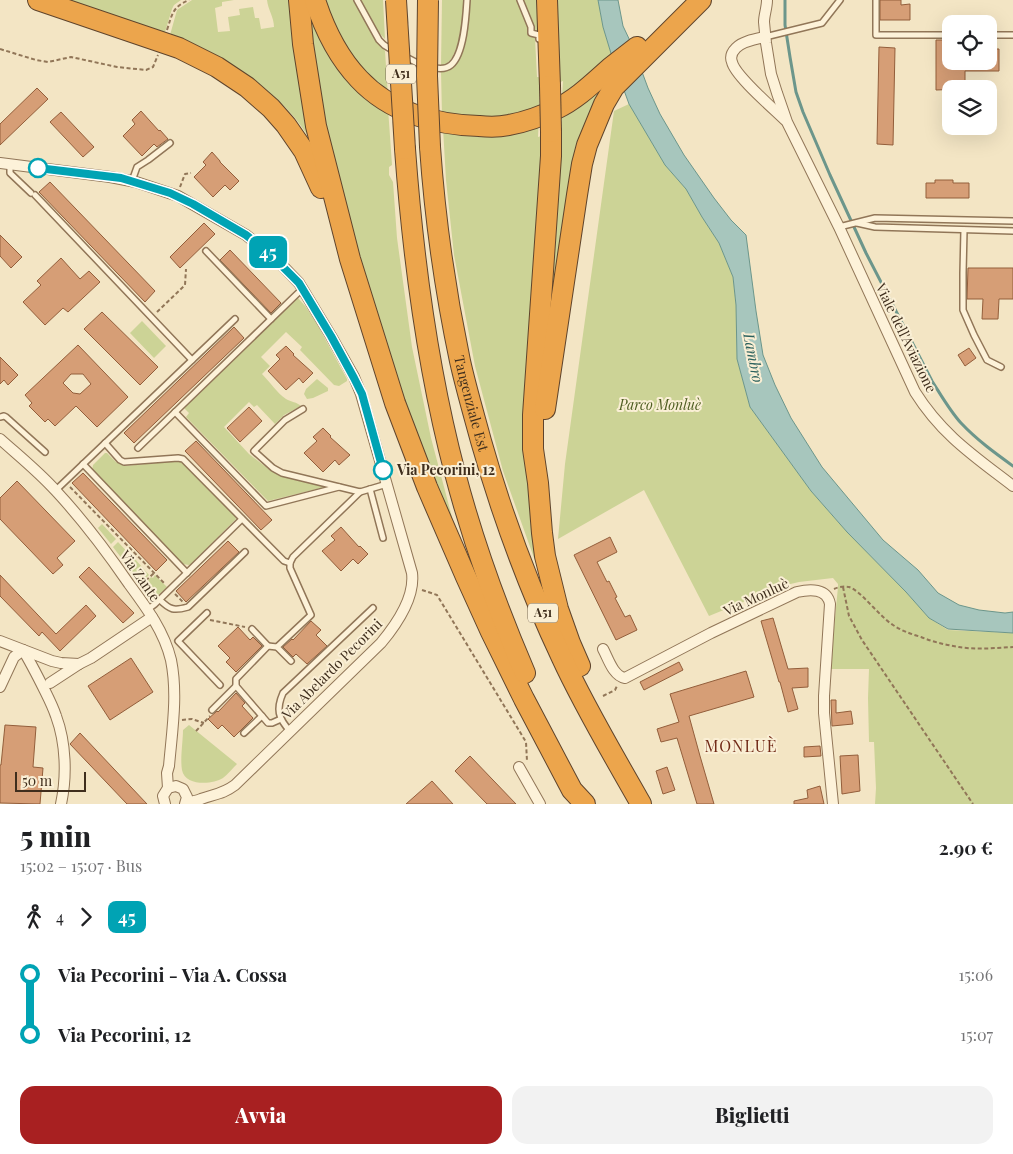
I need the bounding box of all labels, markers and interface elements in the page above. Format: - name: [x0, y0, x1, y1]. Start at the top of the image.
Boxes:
- map controls: [942, 15, 997, 135]
- button: locate: [942, 15, 997, 70]
- road number: A51: [386, 64, 416, 84]
- button: layers: [942, 80, 997, 135]
- unlabelled marker: [28, 158, 48, 178]
- line badge: 45: [246, 236, 290, 268]
- text: 45: [259, 240, 277, 264]
- street label: Viale dell'Aviazione: [871, 279, 941, 396]
- water label: Lambro: [739, 331, 769, 384]
- street label: Tangenziale Est: [450, 354, 494, 454]
- park label: Parco Monluè: [618, 395, 701, 414]
- marker: Via Pecorini, 12: [373, 460, 393, 480]
- place label: Via Pecorini, 12: [396, 460, 495, 479]
- street label: Via Zante: [115, 545, 165, 605]
- street label: Via Monluè: [719, 573, 792, 620]
- road number: A51: [528, 604, 558, 622]
- street label: Via Abelardo Pecorini: [277, 614, 386, 724]
- district label: MONLUÈ: [705, 735, 777, 756]
- scale bar: [15, 769, 86, 792]
- text: 50 m: [22, 771, 52, 790]
- text: 5 min: [20, 817, 91, 854]
- text: 2.90 €: [939, 834, 993, 860]
- text: 15:02 – 15:07 · Bus: [20, 855, 142, 876]
- icon: walk: [20, 903, 48, 931]
- icon: forward: [72, 903, 100, 931]
- text: 45: [118, 905, 136, 929]
- text: 4: [56, 906, 64, 927]
- text: Via Pecorini - Via A. Cossa: [58, 961, 287, 987]
- text: 15:06: [959, 964, 993, 985]
- text: Via Pecorini, 12: [58, 1021, 191, 1047]
- text: 15:07: [960, 1024, 993, 1045]
- button: Avvia: [20, 1086, 502, 1144]
- button: Biglietti: [512, 1086, 993, 1144]

